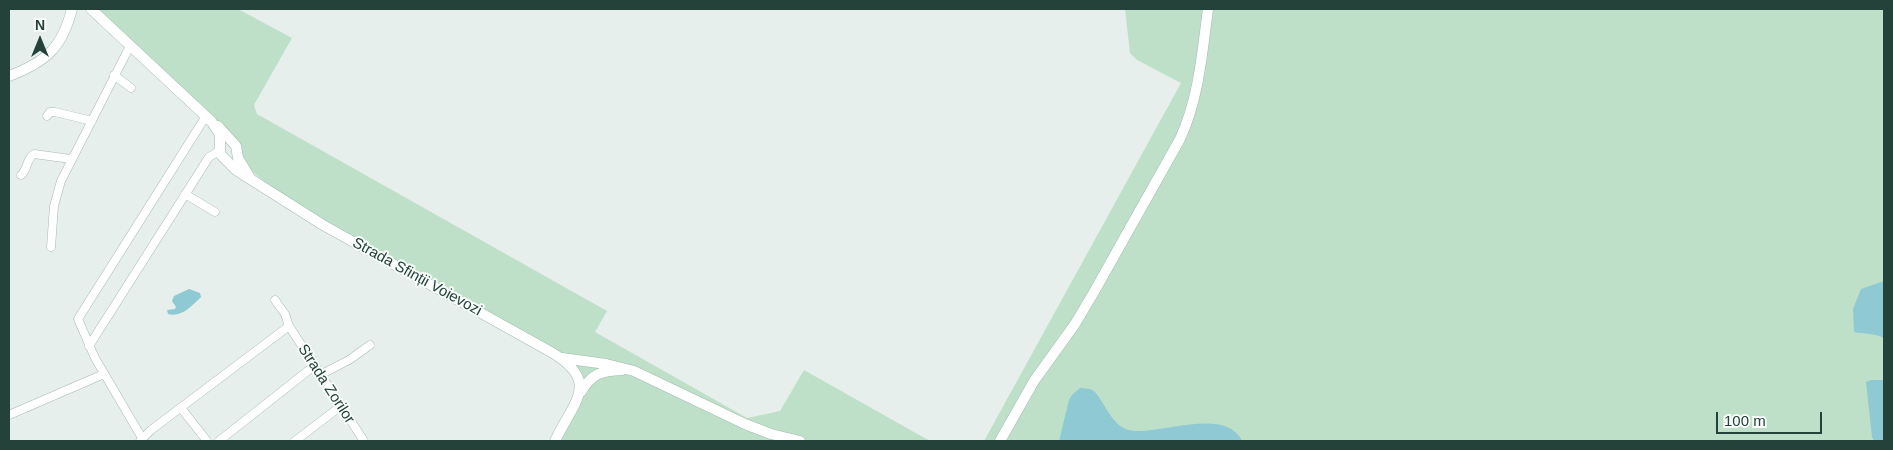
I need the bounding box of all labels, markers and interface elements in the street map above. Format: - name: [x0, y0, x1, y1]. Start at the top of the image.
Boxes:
- north arrow: [15, 15, 65, 65]
- text: N: [35, 17, 45, 33]
- street label: Strada Sfinții Voievozi: [349, 234, 485, 320]
- street label: Strada Zorilor: [294, 341, 358, 427]
- scale bar: [1718, 402, 1824, 434]
- text: 100 m: [1724, 412, 1766, 429]

